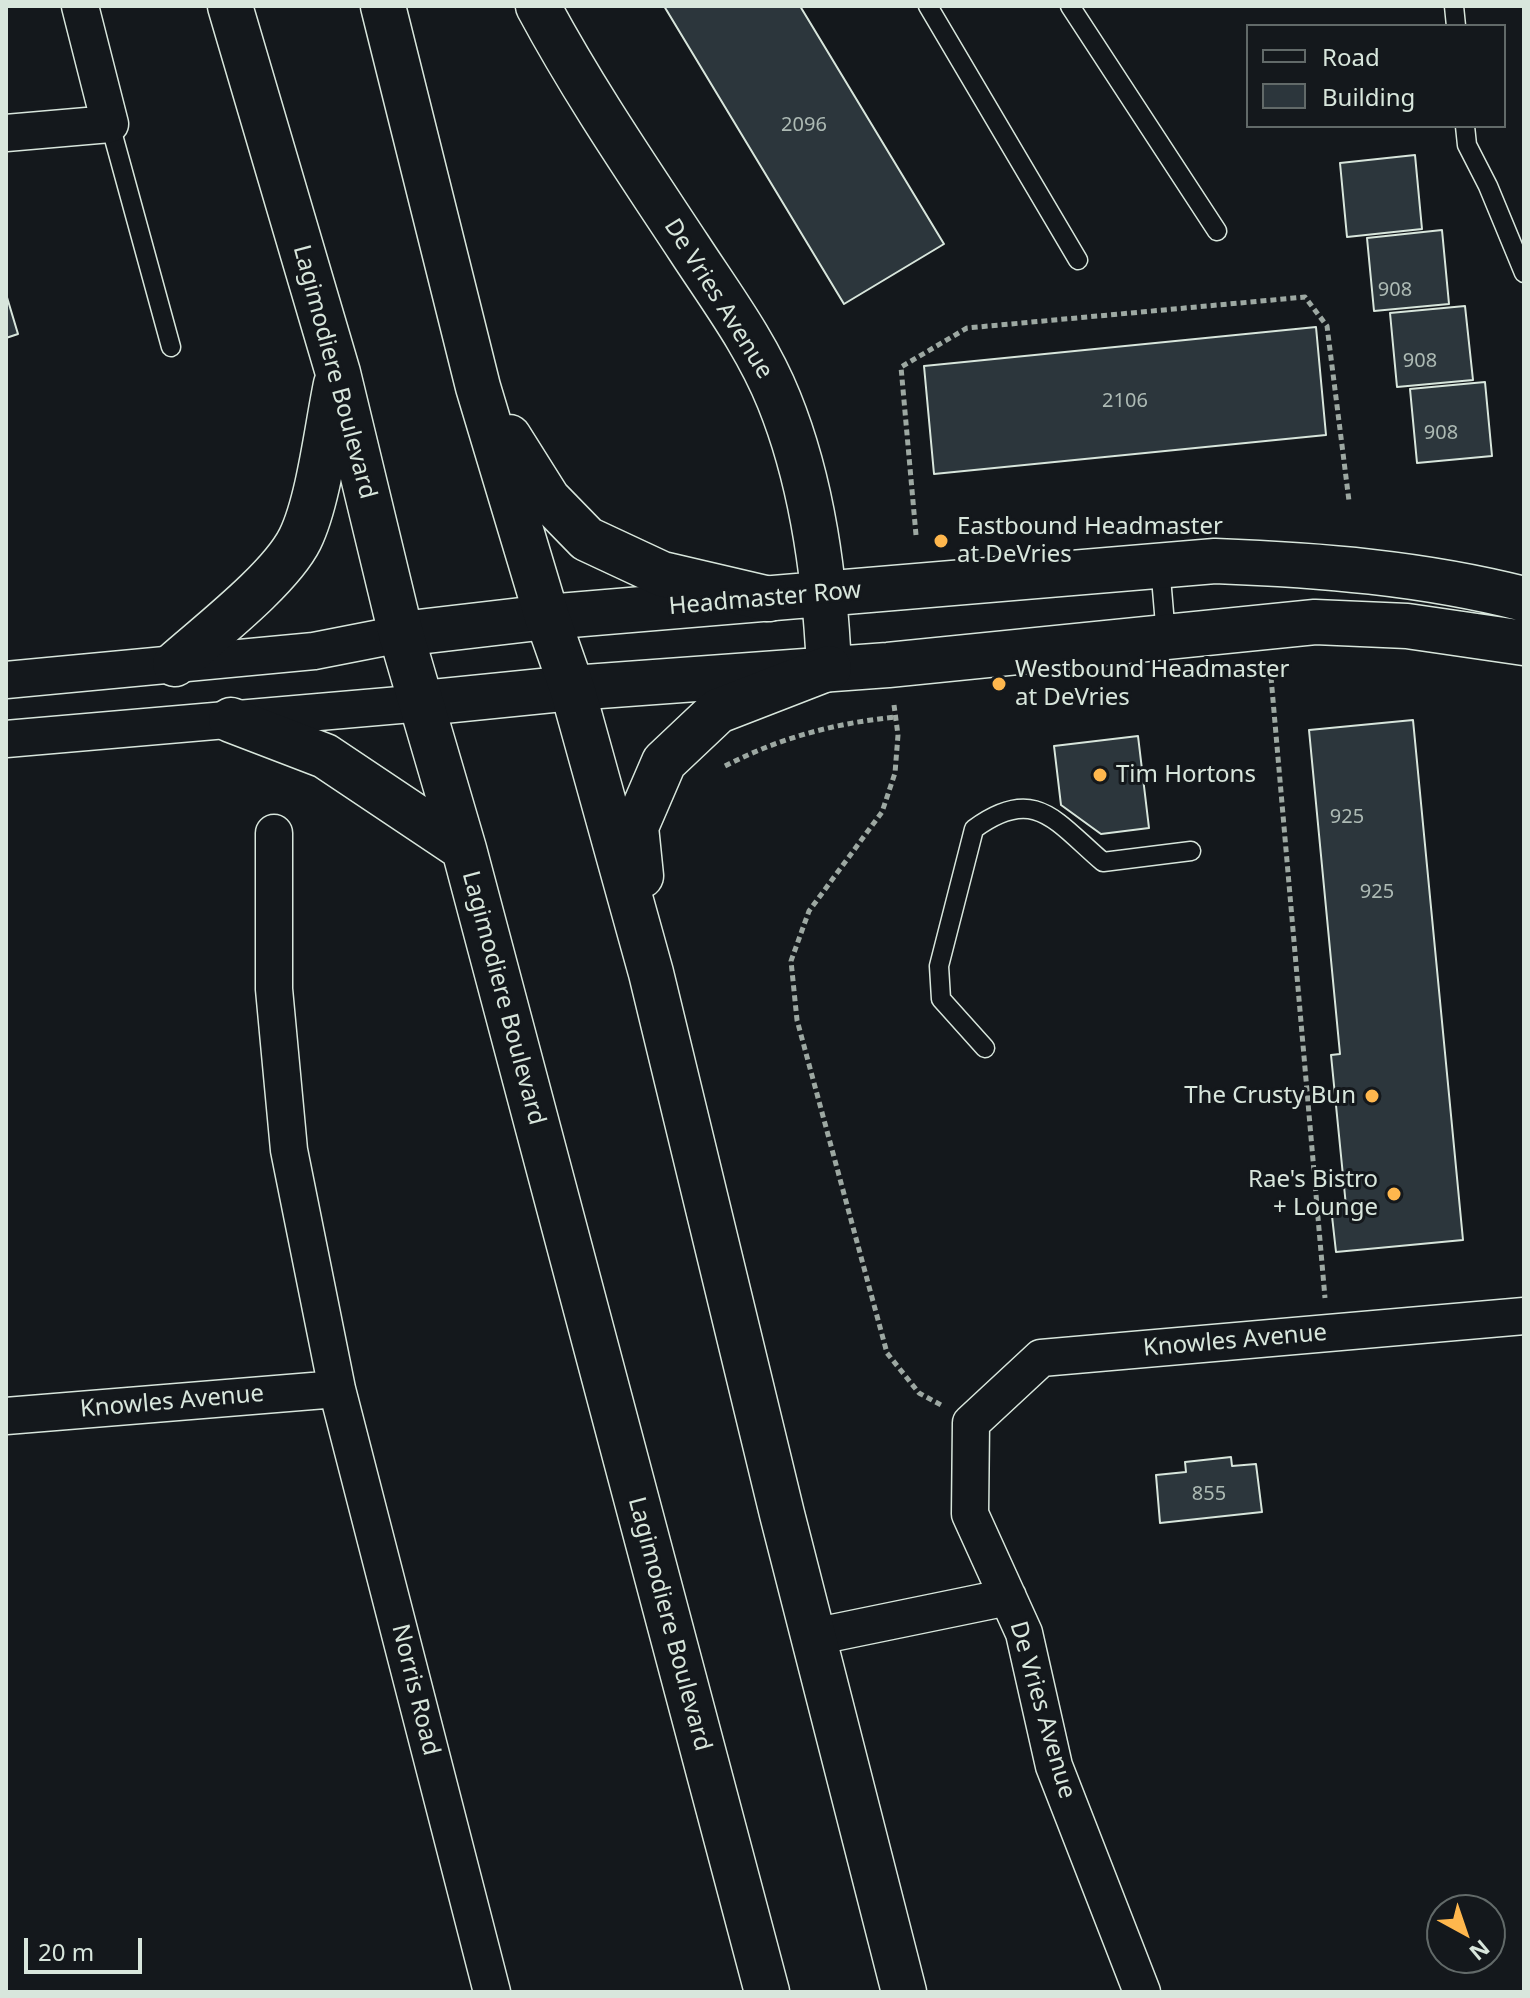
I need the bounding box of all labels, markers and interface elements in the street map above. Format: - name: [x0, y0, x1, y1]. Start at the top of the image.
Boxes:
- legend: [1246, 24, 1506, 128]
- text: Road: [1322, 40, 1380, 73]
- text: Building: [1322, 80, 1415, 113]
- house number: 2096: [781, 113, 827, 137]
- street label: De Vries Avenue: [657, 214, 779, 384]
- street label: Lagimodiere Boulevard: [286, 242, 382, 502]
- house number: 908: [1378, 278, 1412, 302]
- house number: 908: [1403, 349, 1437, 373]
- house number: 2106: [1102, 389, 1148, 413]
- house number: 908: [1424, 421, 1458, 445]
- place label: Eastbound Headmaster at DeVries: [957, 513, 1223, 569]
- marker: Eastbound Headmaster at DeVries: [932, 532, 950, 550]
- street label: Headmaster Row: [668, 576, 862, 622]
- place label: Westbound Headmaster at DeVries: [1015, 656, 1290, 712]
- marker: Westbound Headmaster at DeVries: [990, 675, 1008, 693]
- place label: Tim Hortons: [1116, 761, 1256, 789]
- marker: Tim Hortons: [1091, 766, 1109, 784]
- house number: 925: [1330, 805, 1364, 829]
- street label: Lagimodiere Boulevard: [455, 868, 551, 1128]
- house number: 925: [1360, 880, 1394, 904]
- place label: The Crusty Bun: [1184, 1082, 1356, 1110]
- marker: The Crusty Bun: [1363, 1087, 1381, 1105]
- place label: Rae's Bistro + Lounge: [1248, 1166, 1378, 1222]
- marker: Rae's Bistro + Lounge: [1385, 1185, 1403, 1203]
- street label: Knowles Avenue: [1142, 1319, 1328, 1363]
- street label: Knowles Avenue: [79, 1380, 265, 1424]
- house number: 855: [1192, 1482, 1226, 1506]
- street label: Lagimodiere Boulevard: [621, 1494, 717, 1754]
- street label: De Vries Avenue: [1003, 1618, 1081, 1802]
- street label: Norris Road: [385, 1621, 445, 1759]
- north arrow: [1426, 1894, 1506, 1974]
- scale bar: [28, 1922, 146, 1972]
- text: N: [1464, 1934, 1497, 1968]
- text: 20 m: [38, 1935, 94, 1968]

